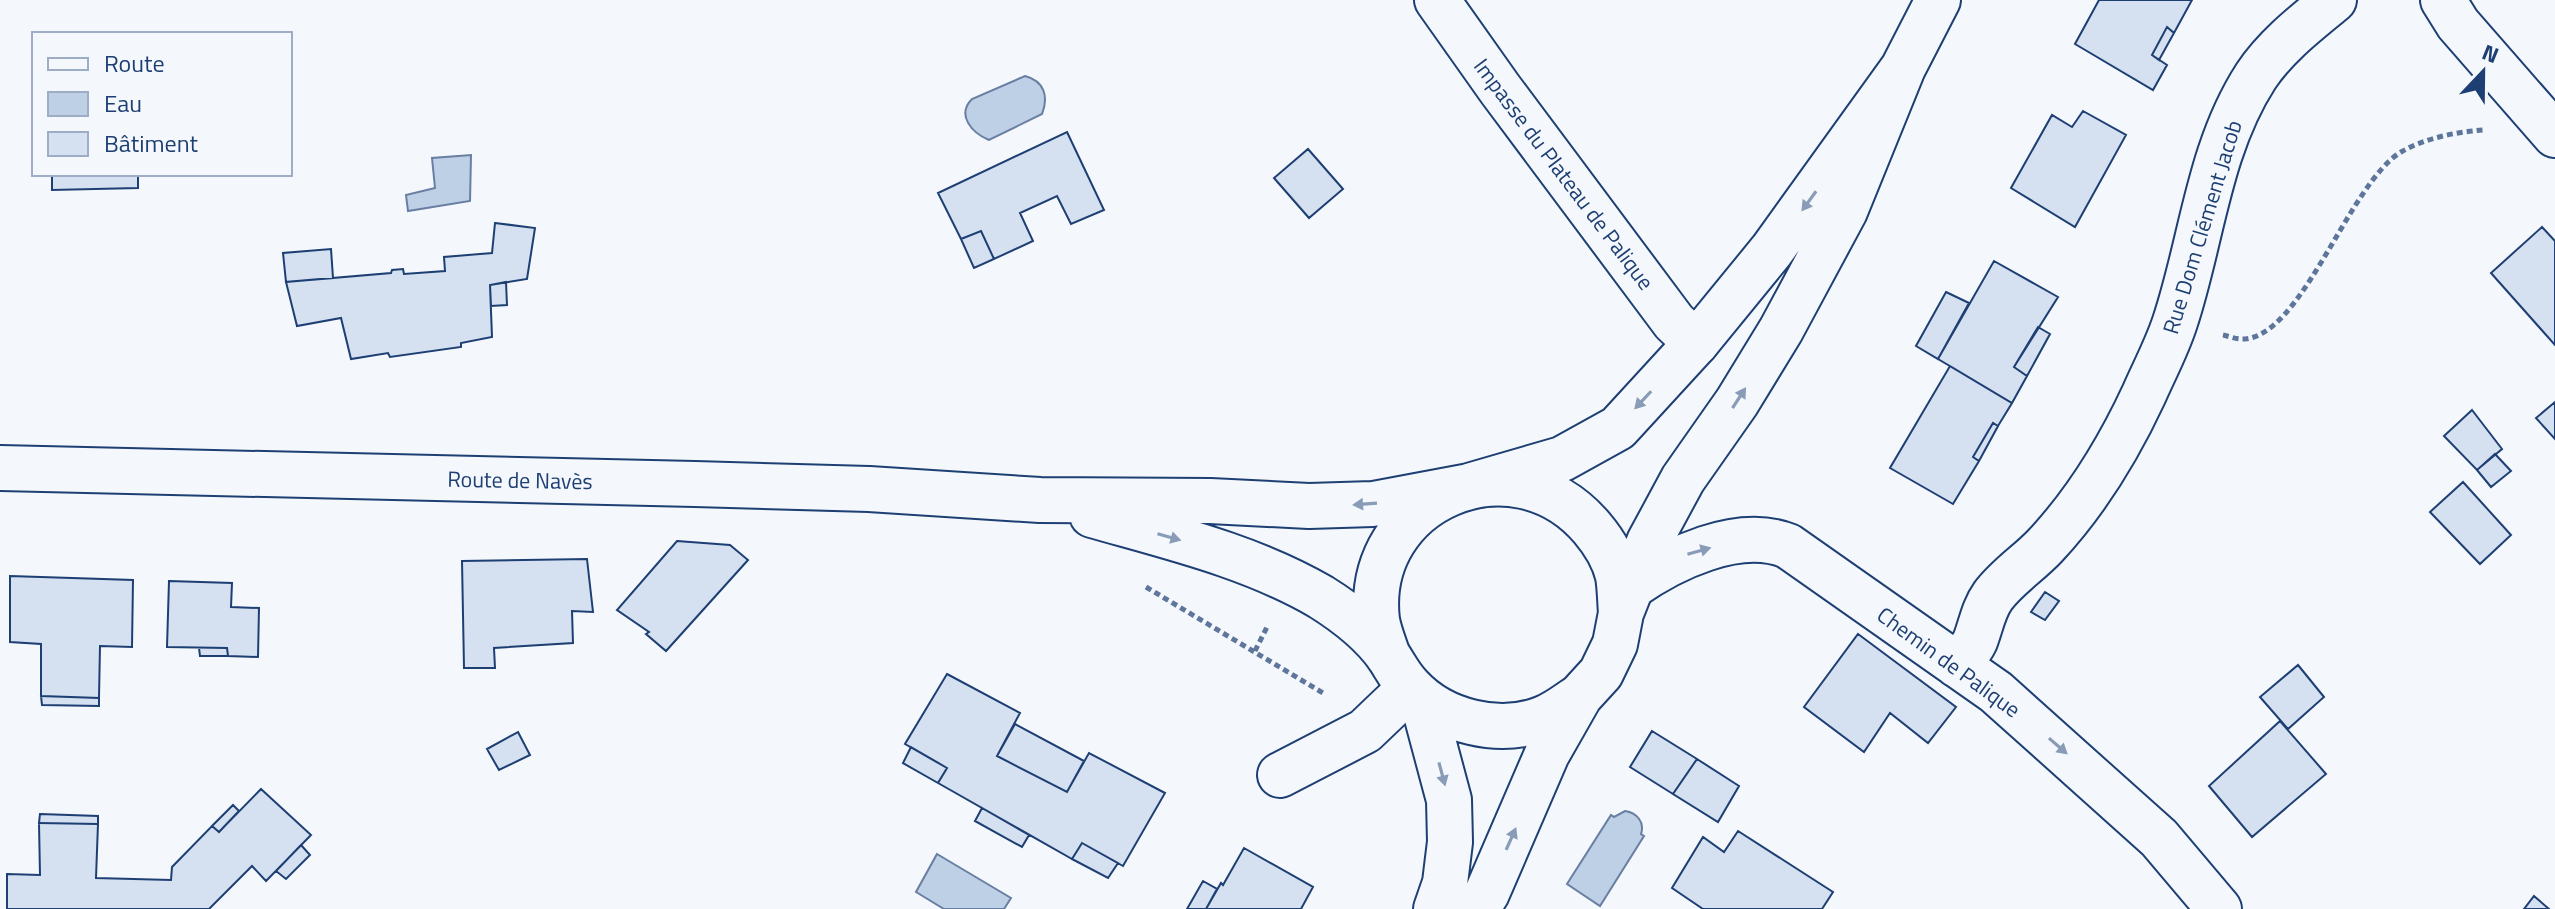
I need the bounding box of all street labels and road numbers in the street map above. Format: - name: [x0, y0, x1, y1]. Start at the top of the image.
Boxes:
- street label: Impasse du Plateau de Palique: [1465, 51, 1663, 297]
- street label: Rue Dom Clément Jacob: [2153, 116, 2251, 338]
- street label: Route de Navès: [447, 462, 593, 498]
- street label: Chemin de Palique: [1870, 598, 2028, 726]

